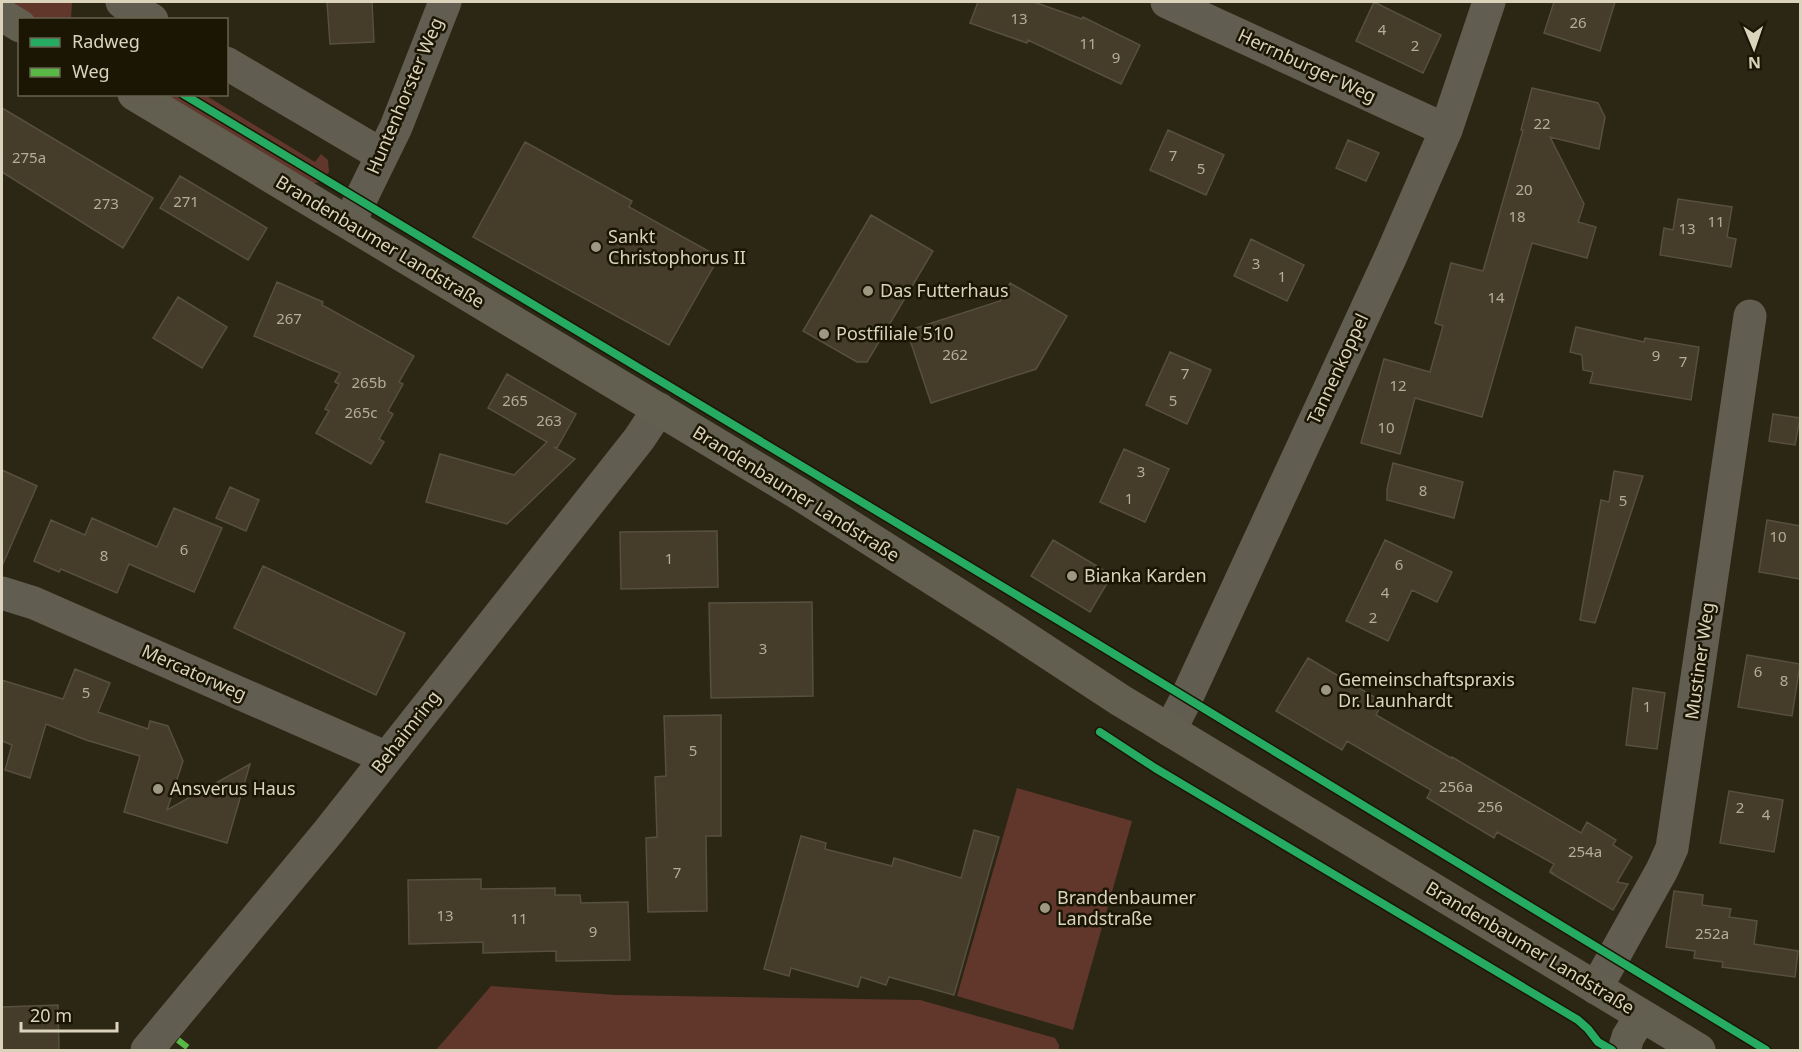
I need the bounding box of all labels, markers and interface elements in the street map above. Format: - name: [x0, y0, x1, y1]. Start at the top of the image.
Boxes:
- house number: 13: [1010, 8, 1028, 28]
- house number: 26: [1569, 12, 1587, 32]
- street label: Huntenhorster Weg: [360, 14, 448, 178]
- legend: [18, 18, 228, 96]
- north arrow: [1724, 18, 1784, 78]
- house number: 4: [1378, 19, 1387, 39]
- street label: Herrnburger Weg: [1234, 23, 1380, 108]
- text: Radweg: [72, 29, 140, 53]
- house number: 11: [1079, 33, 1097, 53]
- house number: 2: [1411, 35, 1419, 55]
- house number: 9: [1112, 47, 1120, 67]
- text: N: [1748, 52, 1761, 74]
- text: Weg: [72, 59, 110, 83]
- house number: 22: [1533, 113, 1551, 133]
- house number: 7: [1169, 145, 1177, 165]
- house number: 275a: [12, 147, 46, 167]
- house number: 5: [1197, 158, 1205, 178]
- street label: Brandenbaumer Landstraße: [272, 169, 489, 313]
- house number: 20: [1515, 179, 1533, 199]
- house number: 271: [173, 191, 199, 211]
- house number: 273: [93, 193, 119, 213]
- house number: 18: [1508, 206, 1526, 226]
- house number: 11: [1707, 211, 1725, 231]
- house number: 13: [1678, 218, 1696, 238]
- place label: Sankt Christophorus II: [608, 224, 746, 269]
- marker: Sankt Christophorus II: [589, 240, 603, 254]
- house number: 3: [1252, 253, 1260, 273]
- house number: 1: [1278, 266, 1286, 286]
- place label: Das Futterhaus: [880, 278, 1009, 302]
- marker: Das Futterhaus: [861, 284, 875, 298]
- house number: 14: [1487, 287, 1505, 307]
- house number: 267: [276, 308, 302, 328]
- street label: Tannenkoppel: [1301, 309, 1373, 428]
- place label: Postfiliale 510: [836, 321, 954, 345]
- marker: Postfiliale 510: [817, 327, 831, 341]
- house number: 262: [942, 344, 968, 364]
- house number: 9: [1652, 345, 1660, 365]
- house number: 7: [1679, 351, 1687, 371]
- house number: 7: [1181, 363, 1189, 383]
- house number: 265b: [352, 372, 386, 392]
- house number: 12: [1389, 375, 1407, 395]
- house number: 265: [502, 390, 528, 410]
- house number: 5: [1169, 390, 1177, 410]
- house number: 265c: [345, 402, 377, 422]
- house number: 263: [536, 410, 562, 430]
- house number: 10: [1377, 417, 1395, 437]
- street label: Brandenbaumer Landstraße: [689, 420, 904, 567]
- house number: 3: [1137, 461, 1145, 481]
- house number: 8: [1419, 480, 1427, 500]
- house number: 1: [1125, 488, 1133, 508]
- house number: 5: [1619, 490, 1627, 510]
- house number: 10: [1769, 526, 1787, 546]
- house number: 6: [180, 539, 188, 559]
- house number: 8: [100, 545, 108, 565]
- house number: 1: [665, 548, 673, 568]
- house number: 6: [1395, 554, 1403, 574]
- place label: Bianka Karden: [1084, 563, 1207, 587]
- marker: Bianka Karden: [1065, 569, 1079, 583]
- house number: 4: [1381, 582, 1390, 602]
- street label: Mustiner Weg: [1679, 601, 1719, 721]
- house number: 2: [1369, 607, 1377, 627]
- street label: Mercatorweg: [138, 638, 251, 706]
- house number: 3: [759, 638, 767, 658]
- house number: 6: [1754, 661, 1762, 681]
- place label: Gemeinschaftspraxis Dr. Launhardt: [1338, 667, 1515, 712]
- house number: 8: [1780, 670, 1788, 690]
- house number: 5: [82, 682, 90, 702]
- marker: Gemeinschaftspraxis Dr. Launhardt: [1319, 683, 1333, 697]
- street label: Behaimring: [365, 685, 445, 778]
- house number: 1: [1643, 696, 1651, 716]
- house number: 5: [689, 740, 697, 760]
- place label: Ansverus Haus: [170, 776, 296, 800]
- house number: 256a: [1439, 776, 1473, 796]
- marker: Ansverus Haus: [151, 782, 165, 796]
- house number: 256: [1477, 796, 1503, 816]
- house number: 2: [1736, 797, 1744, 817]
- house number: 4: [1762, 804, 1771, 824]
- house number: 254a: [1568, 841, 1602, 861]
- house number: 7: [673, 862, 681, 882]
- street label: Brandenbaumer Landstraße: [1422, 875, 1639, 1019]
- place label: Brandenbaumer Landstraße: [1057, 885, 1197, 930]
- marker: Brandenbaumer Landstraße: [1038, 901, 1052, 915]
- house number: 13: [436, 905, 454, 925]
- house number: 11: [510, 908, 528, 928]
- house number: 9: [589, 921, 597, 941]
- house number: 252a: [1695, 923, 1729, 943]
- scale bar: [21, 995, 117, 1033]
- text: 20 m: [30, 1003, 72, 1027]

